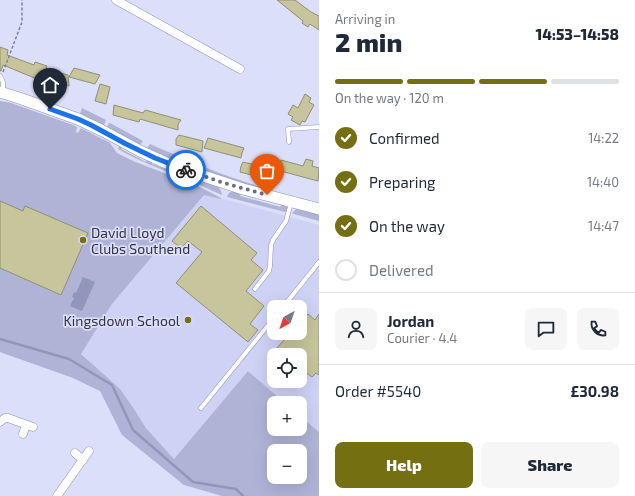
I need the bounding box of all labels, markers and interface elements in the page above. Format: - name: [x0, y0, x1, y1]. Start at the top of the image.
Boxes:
- text: Arriving in: [335, 11, 395, 27]
- text: 14:53–14:58: [535, 25, 619, 43]
- text: 2 min: [335, 26, 402, 57]
- pin: [33, 68, 67, 109]
- icon: home: [39, 74, 61, 96]
- text: On the way · 120 m: [335, 90, 444, 106]
- icon: check: [335, 127, 357, 149]
- text: Confirmed: [369, 129, 440, 147]
- text: 14:22: [588, 130, 619, 146]
- courier: [166, 150, 206, 190]
- pin: [250, 154, 284, 195]
- icon: bike: [175, 159, 197, 181]
- icon: bag: [256, 160, 278, 182]
- icon: check: [335, 171, 357, 193]
- text: Preparing: [369, 173, 435, 191]
- text: 14:40: [587, 174, 619, 190]
- icon: check: [335, 215, 357, 237]
- text: On the way: [369, 217, 445, 235]
- text: 14:47: [588, 218, 619, 234]
- place label: David Lloyd Clubs Southend: [91, 224, 190, 257]
- marker: David Lloyd Clubs Southend: [78, 235, 88, 245]
- text: Delivered: [369, 261, 434, 279]
- north arrow: [267, 300, 307, 340]
- map controls: [267, 300, 307, 484]
- button: person: [335, 308, 377, 350]
- button: chat: [525, 308, 567, 350]
- button: phone: [577, 308, 619, 350]
- place label: Kingsdown School: [64, 312, 181, 329]
- text: Jordan: [387, 312, 434, 330]
- marker: Kingsdown School: [183, 315, 193, 325]
- text: Courier · 4.4: [387, 330, 457, 346]
- button: locate: [267, 348, 307, 388]
- text: Order #5540: [335, 382, 421, 400]
- text: £30.98: [570, 382, 619, 400]
- button: +: [267, 396, 307, 436]
- button: Help: [335, 442, 473, 488]
- button: Share: [481, 442, 619, 488]
- button: −: [267, 444, 307, 484]

